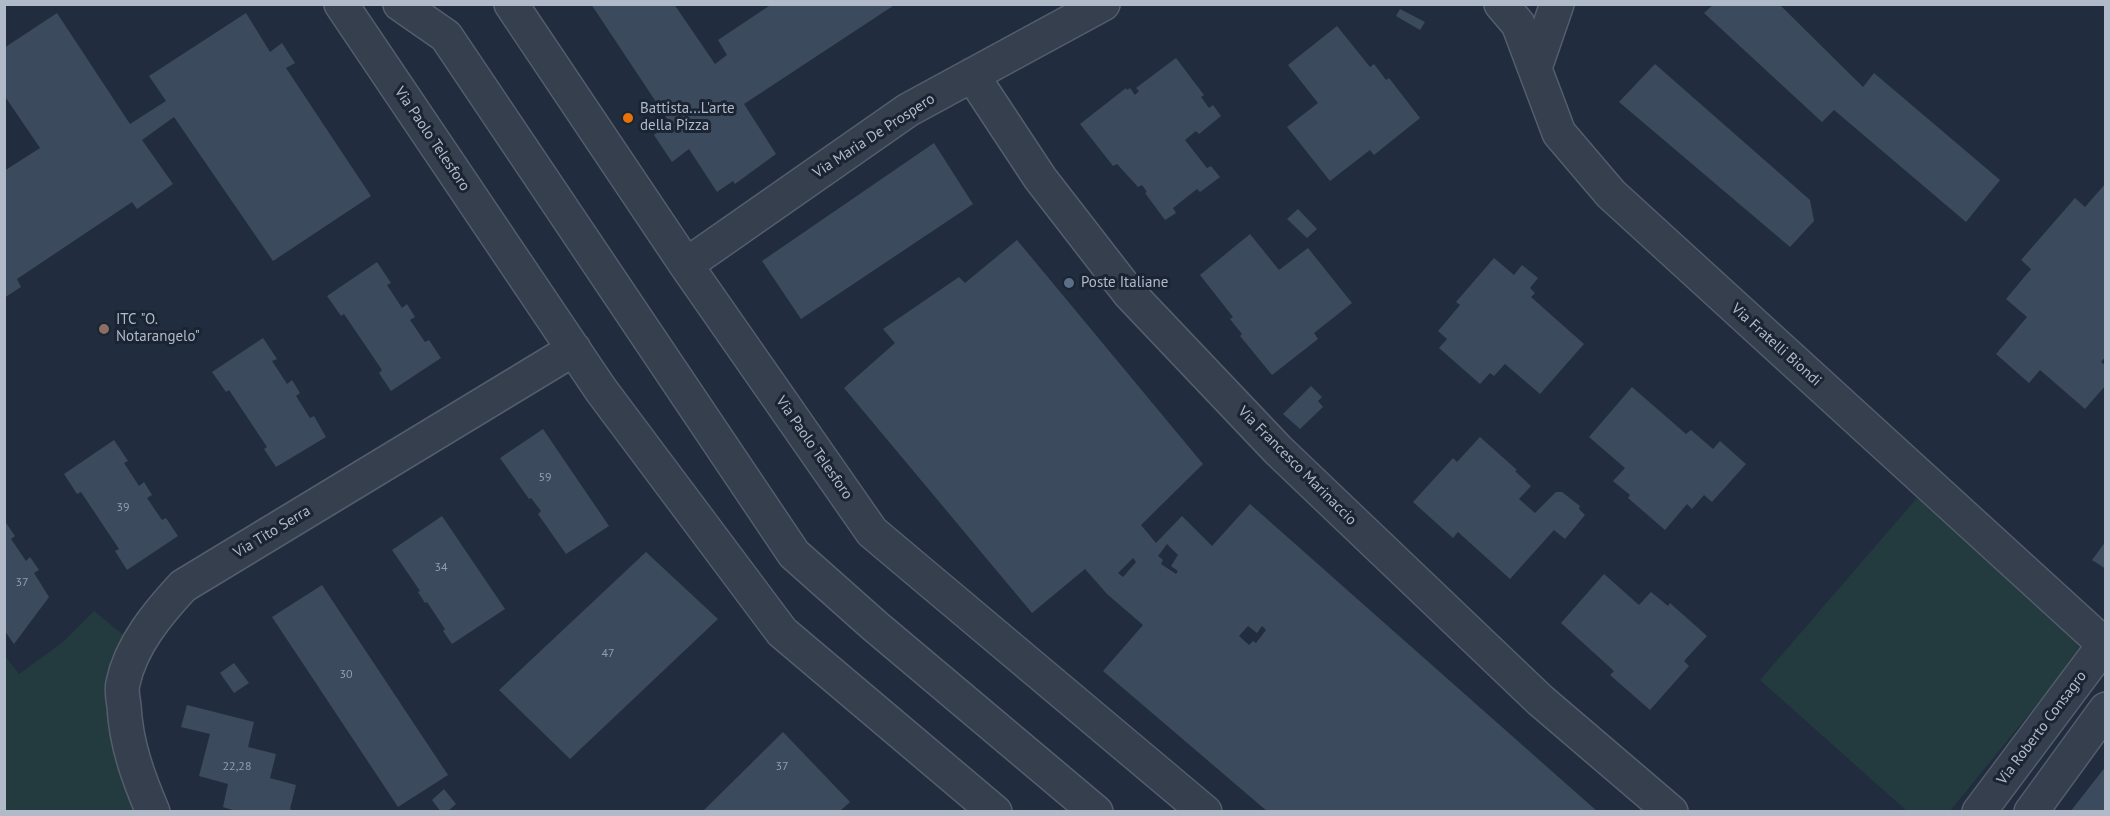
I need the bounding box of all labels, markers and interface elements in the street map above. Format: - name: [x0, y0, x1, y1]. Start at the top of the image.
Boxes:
- street label: Via Paolo Telesforo: [390, 83, 474, 195]
- street label: Via Maria De Prospero: [810, 90, 938, 182]
- place label: Battista...L'arte della Pizza: [640, 100, 735, 135]
- marker: Battista...L'arte della Pizza: [621, 111, 635, 125]
- place label: Poste Italiane: [1081, 274, 1168, 292]
- marker: Poste Italiane: [1062, 276, 1076, 290]
- street label: Via Fratelli Biondi: [1727, 300, 1825, 390]
- place label: ITC "O. Notarangelo": [116, 311, 200, 346]
- marker: ITC "O. Notarangelo": [97, 322, 111, 336]
- street label: Via Paolo Telesforo: [772, 393, 856, 503]
- street label: Via Francesco Marinaccio: [1234, 403, 1360, 529]
- house number: 59: [538, 471, 552, 485]
- house number: 39: [116, 501, 130, 515]
- street label: Via Tito Serra: [230, 502, 314, 562]
- house number: 34: [434, 561, 448, 575]
- house number: 37: [15, 576, 29, 590]
- house number: 47: [601, 647, 615, 661]
- house number: 30: [339, 668, 353, 682]
- street label: Via Roberto Consagro: [1993, 668, 2091, 788]
- house number: 22,28: [223, 760, 251, 774]
- house number: 37: [775, 760, 789, 774]

